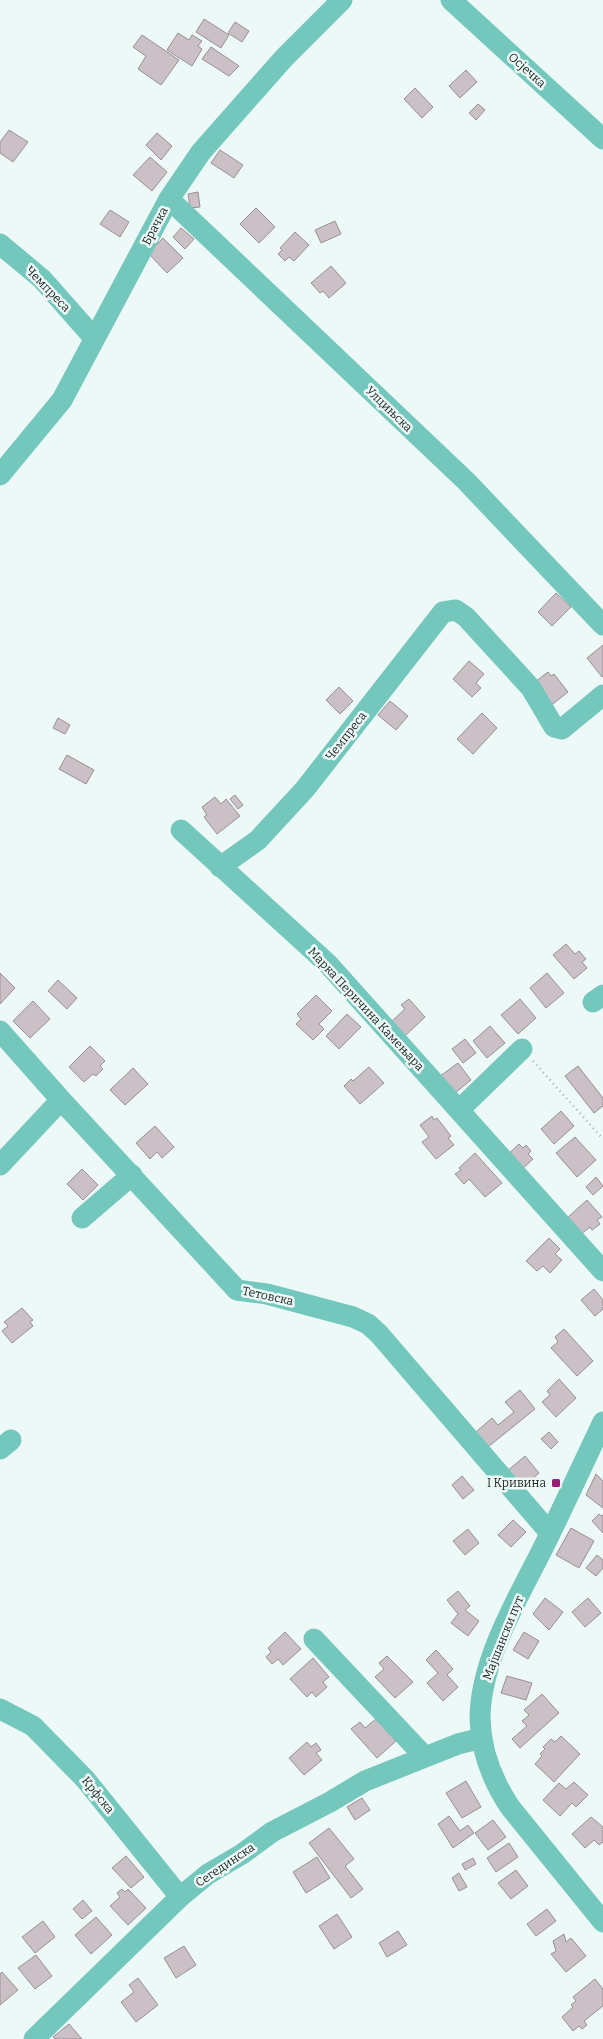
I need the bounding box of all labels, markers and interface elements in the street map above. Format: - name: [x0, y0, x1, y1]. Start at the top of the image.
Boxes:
- street label: Осјечка: [506, 50, 549, 91]
- street label: Брачка: [139, 204, 171, 247]
- street label: Чемпреса: [23, 263, 73, 315]
- street label: Улцињска: [363, 383, 415, 435]
- street label: Чемпреса: [323, 709, 370, 763]
- street label: Марка Перичина Камењара: [305, 945, 427, 1074]
- street label: Тетовска: [241, 1284, 295, 1308]
- place label: I Кривина: [487, 1476, 546, 1490]
- marker: I Кривина: [550, 1477, 562, 1489]
- street label: Мајшански пут: [480, 1594, 526, 1682]
- street label: Крфска: [79, 1774, 117, 1816]
- street label: Сегединска: [193, 1840, 258, 1890]

